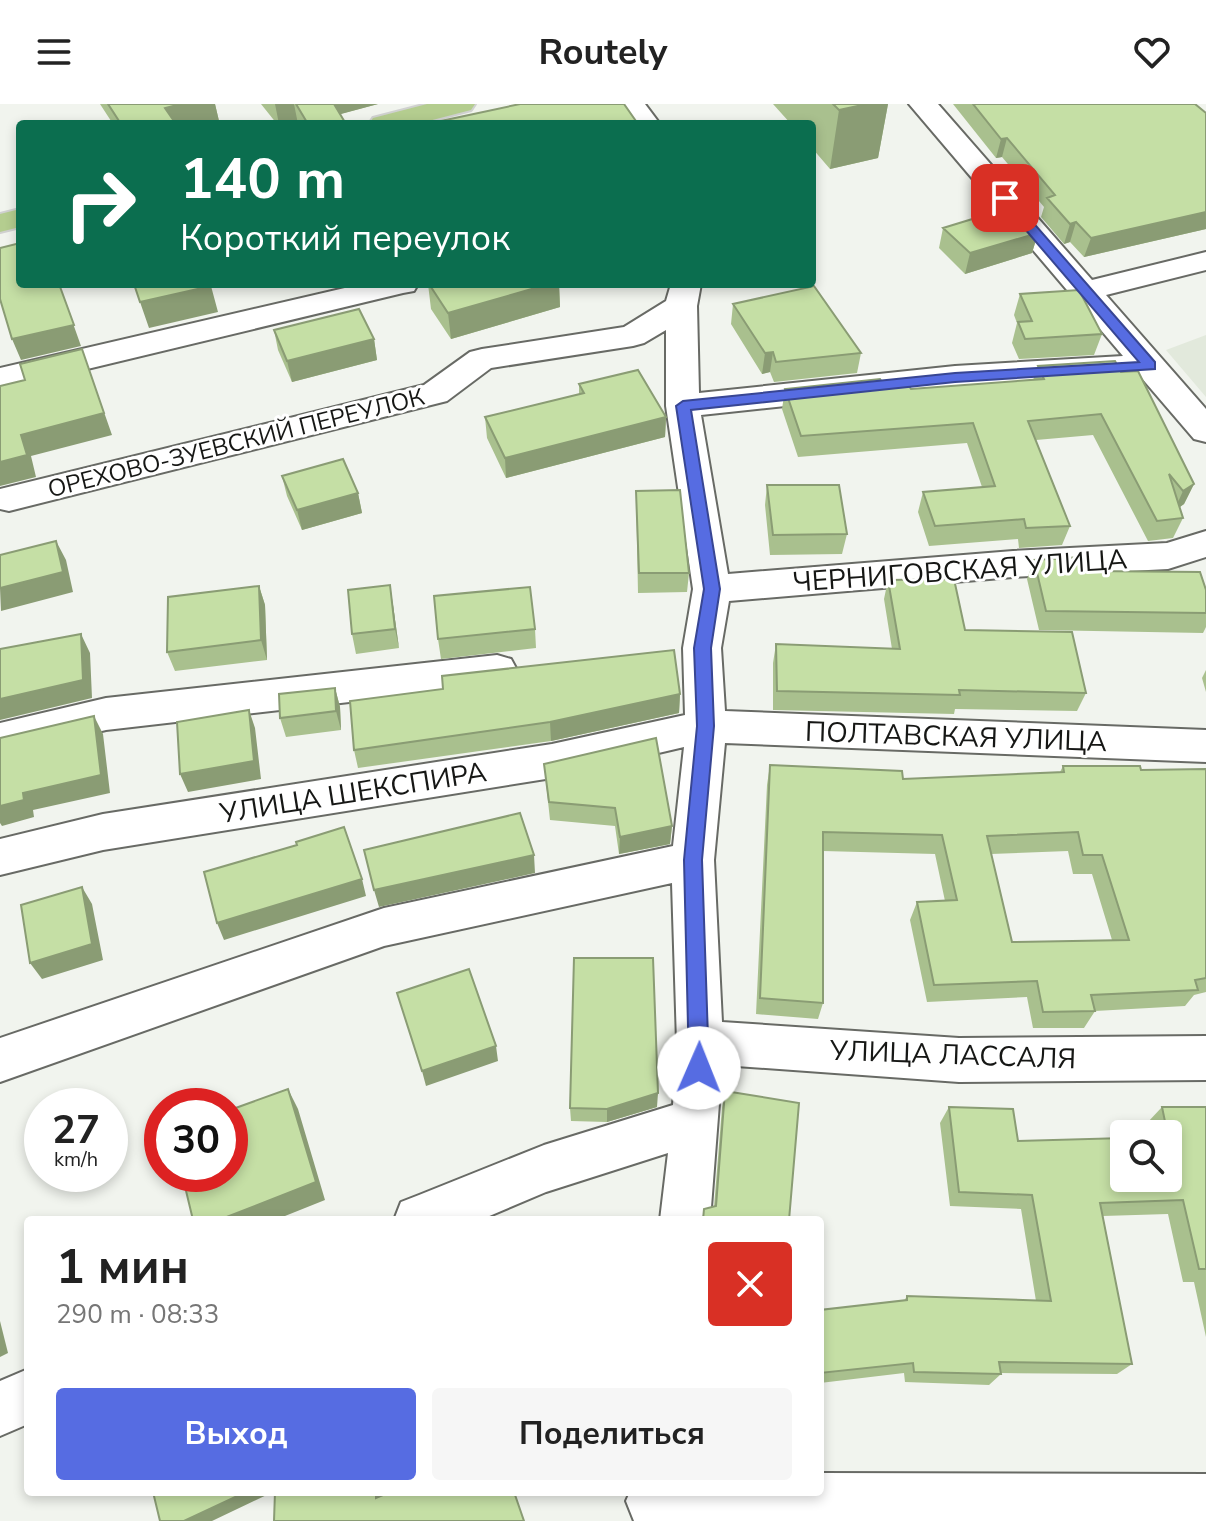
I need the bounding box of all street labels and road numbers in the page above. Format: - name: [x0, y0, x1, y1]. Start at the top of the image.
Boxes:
- street label: ОРЕХОВО-ЗУЕВСКИЙ ПЕРЕУЛОК: [44, 381, 428, 505]
- street label: ЧЕРНИГОВСКАЯ УЛИЦА: [792, 540, 1128, 602]
- street label: ПОЛТАВСКАЯ УЛИЦА: [804, 713, 1108, 761]
- street label: УЛИЦА ШЕКСПИРА: [216, 753, 489, 833]
- street label: УЛИЦА ЛАССАЛЯ: [828, 1032, 1077, 1078]

